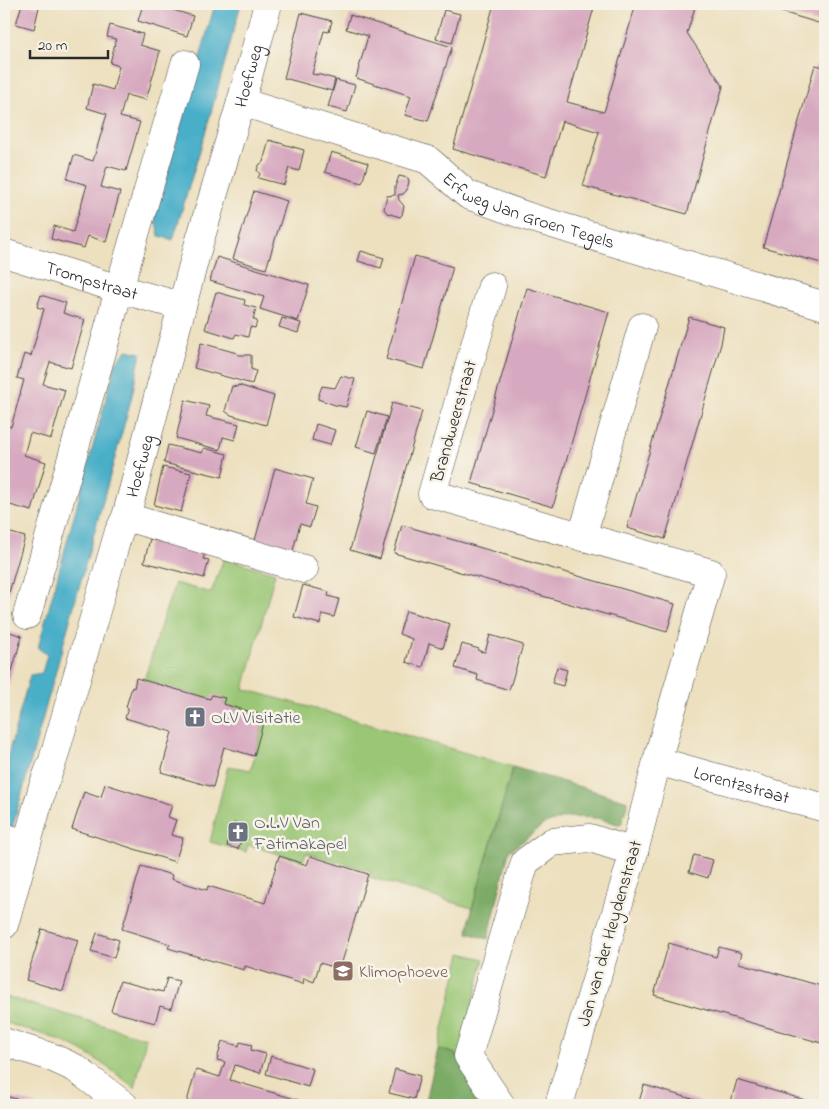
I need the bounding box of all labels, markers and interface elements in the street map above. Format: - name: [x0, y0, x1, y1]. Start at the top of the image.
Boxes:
- scale bar: [30, 28, 108, 60]
- text: 20 m: [38, 35, 68, 57]
- street label: Hoefweg: [229, 42, 272, 111]
- street label: Erfweg Jan Groen Tegels: [436, 167, 618, 257]
- street label: Trompstraat: [42, 256, 140, 309]
- street label: Brandweerstraat: [425, 357, 485, 487]
- street label: Hoefweg: [121, 432, 163, 501]
- church icon: OLV Visitatie: [183, 705, 207, 729]
- place label: OLV Visitatie: [211, 706, 302, 732]
- street label: Lorentzstraat: [690, 761, 792, 812]
- place label: O.L.V Van Fatimakapel: [253, 811, 347, 858]
- church icon: O.L.V Van Fatimakapel: [226, 820, 250, 844]
- street label: Jan van der Heydenstraat: [572, 837, 650, 1030]
- school or university icon: Klimophoeve: [331, 959, 355, 983]
- place label: Klimophoeve: [359, 960, 449, 986]

